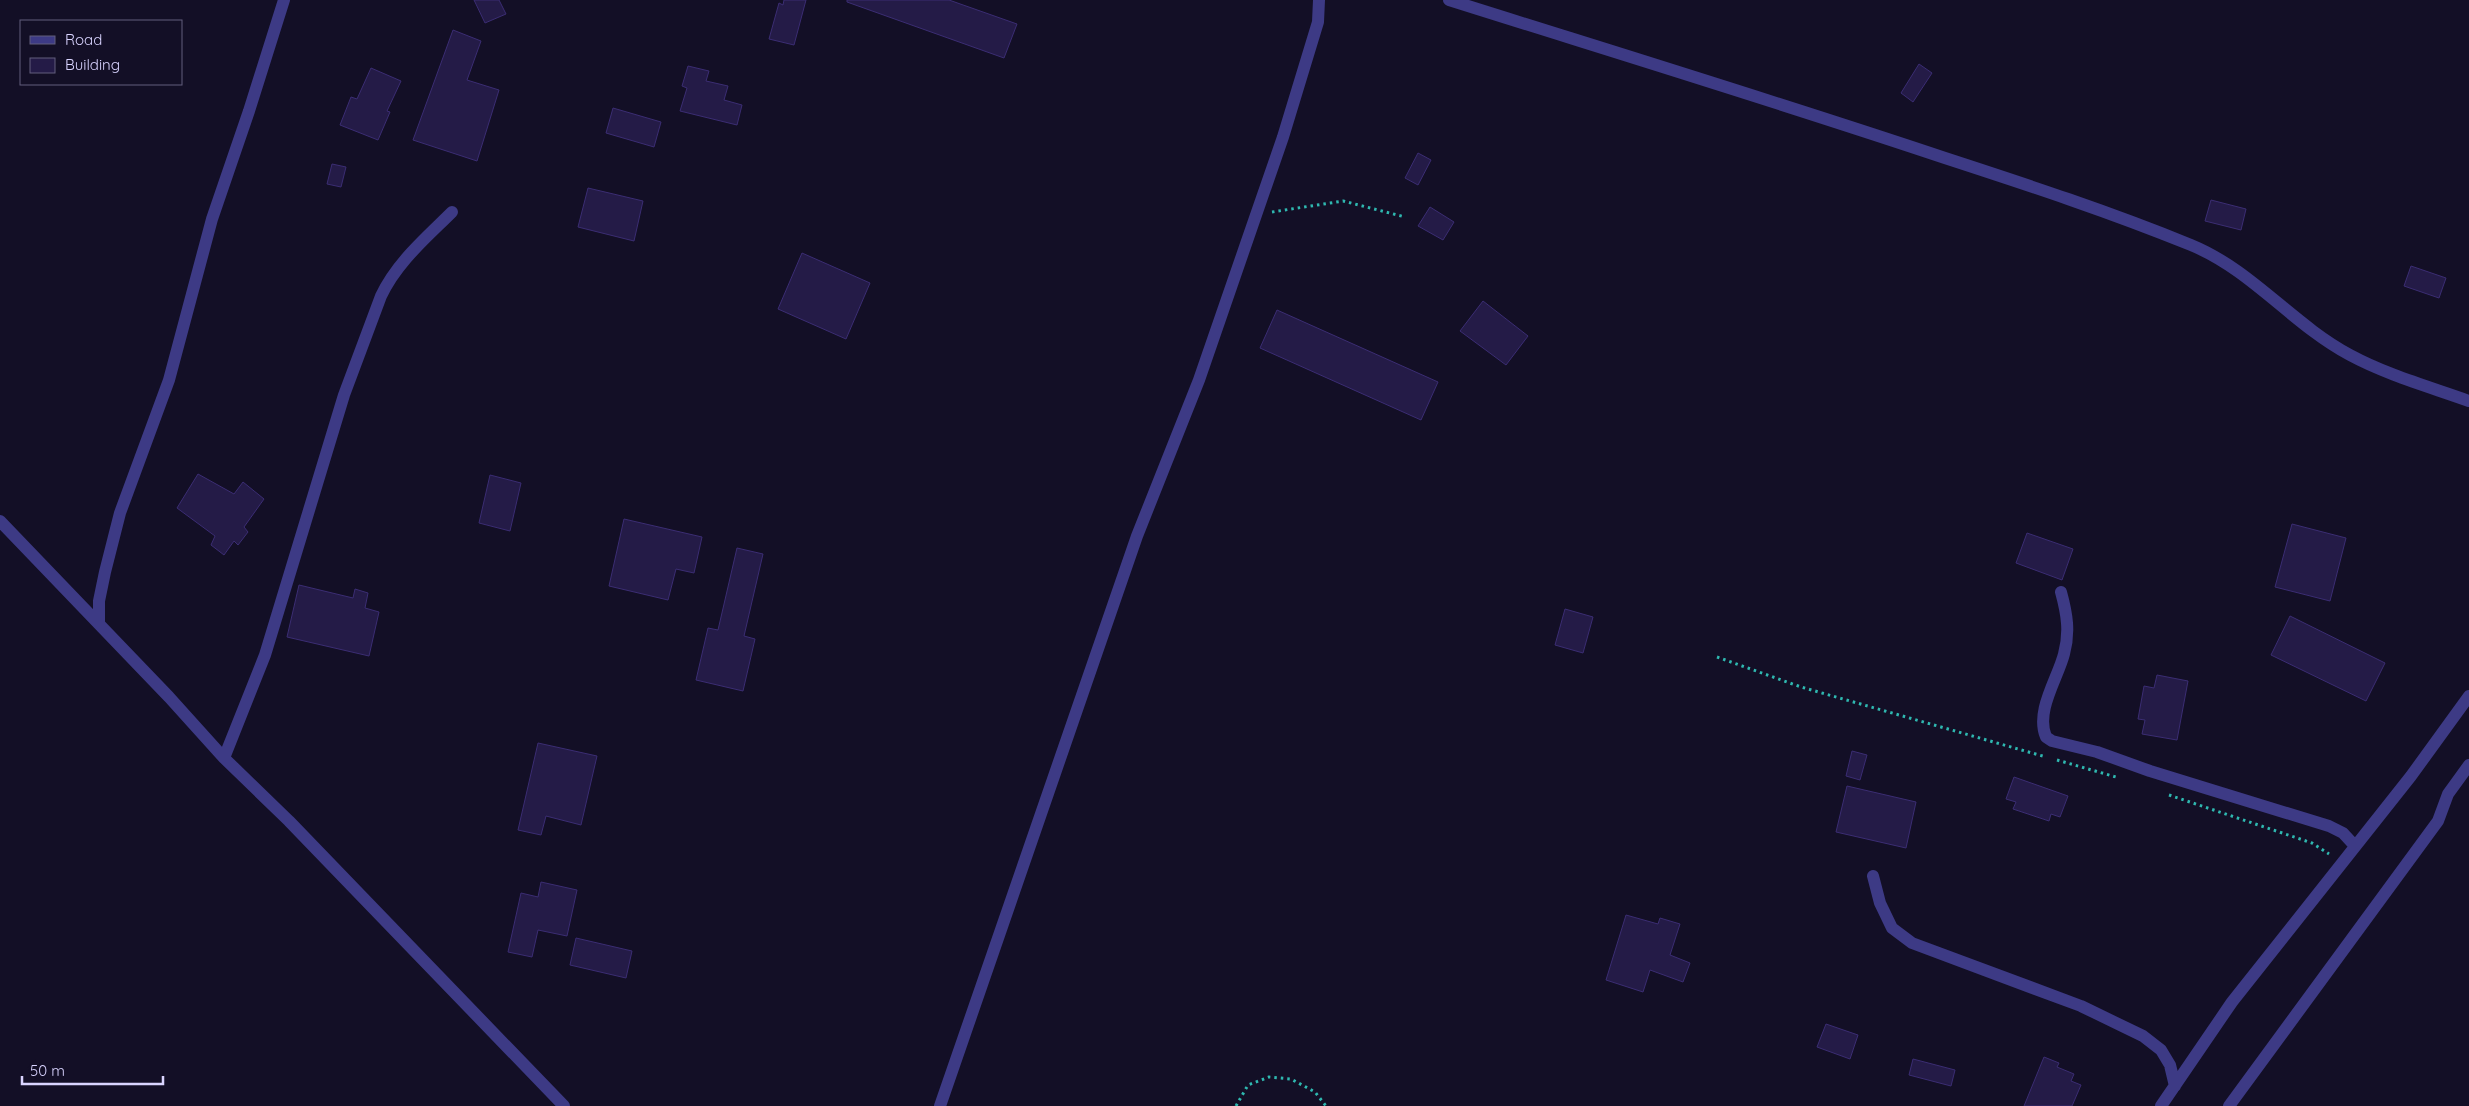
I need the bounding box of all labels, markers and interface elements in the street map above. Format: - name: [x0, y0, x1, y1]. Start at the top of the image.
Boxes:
- legend: [20, 20, 182, 85]
- text: Road: [65, 30, 102, 49]
- text: Building: [65, 55, 120, 74]
- scale bar: [22, 1054, 164, 1086]
- text: 50 m: [30, 1061, 65, 1080]

